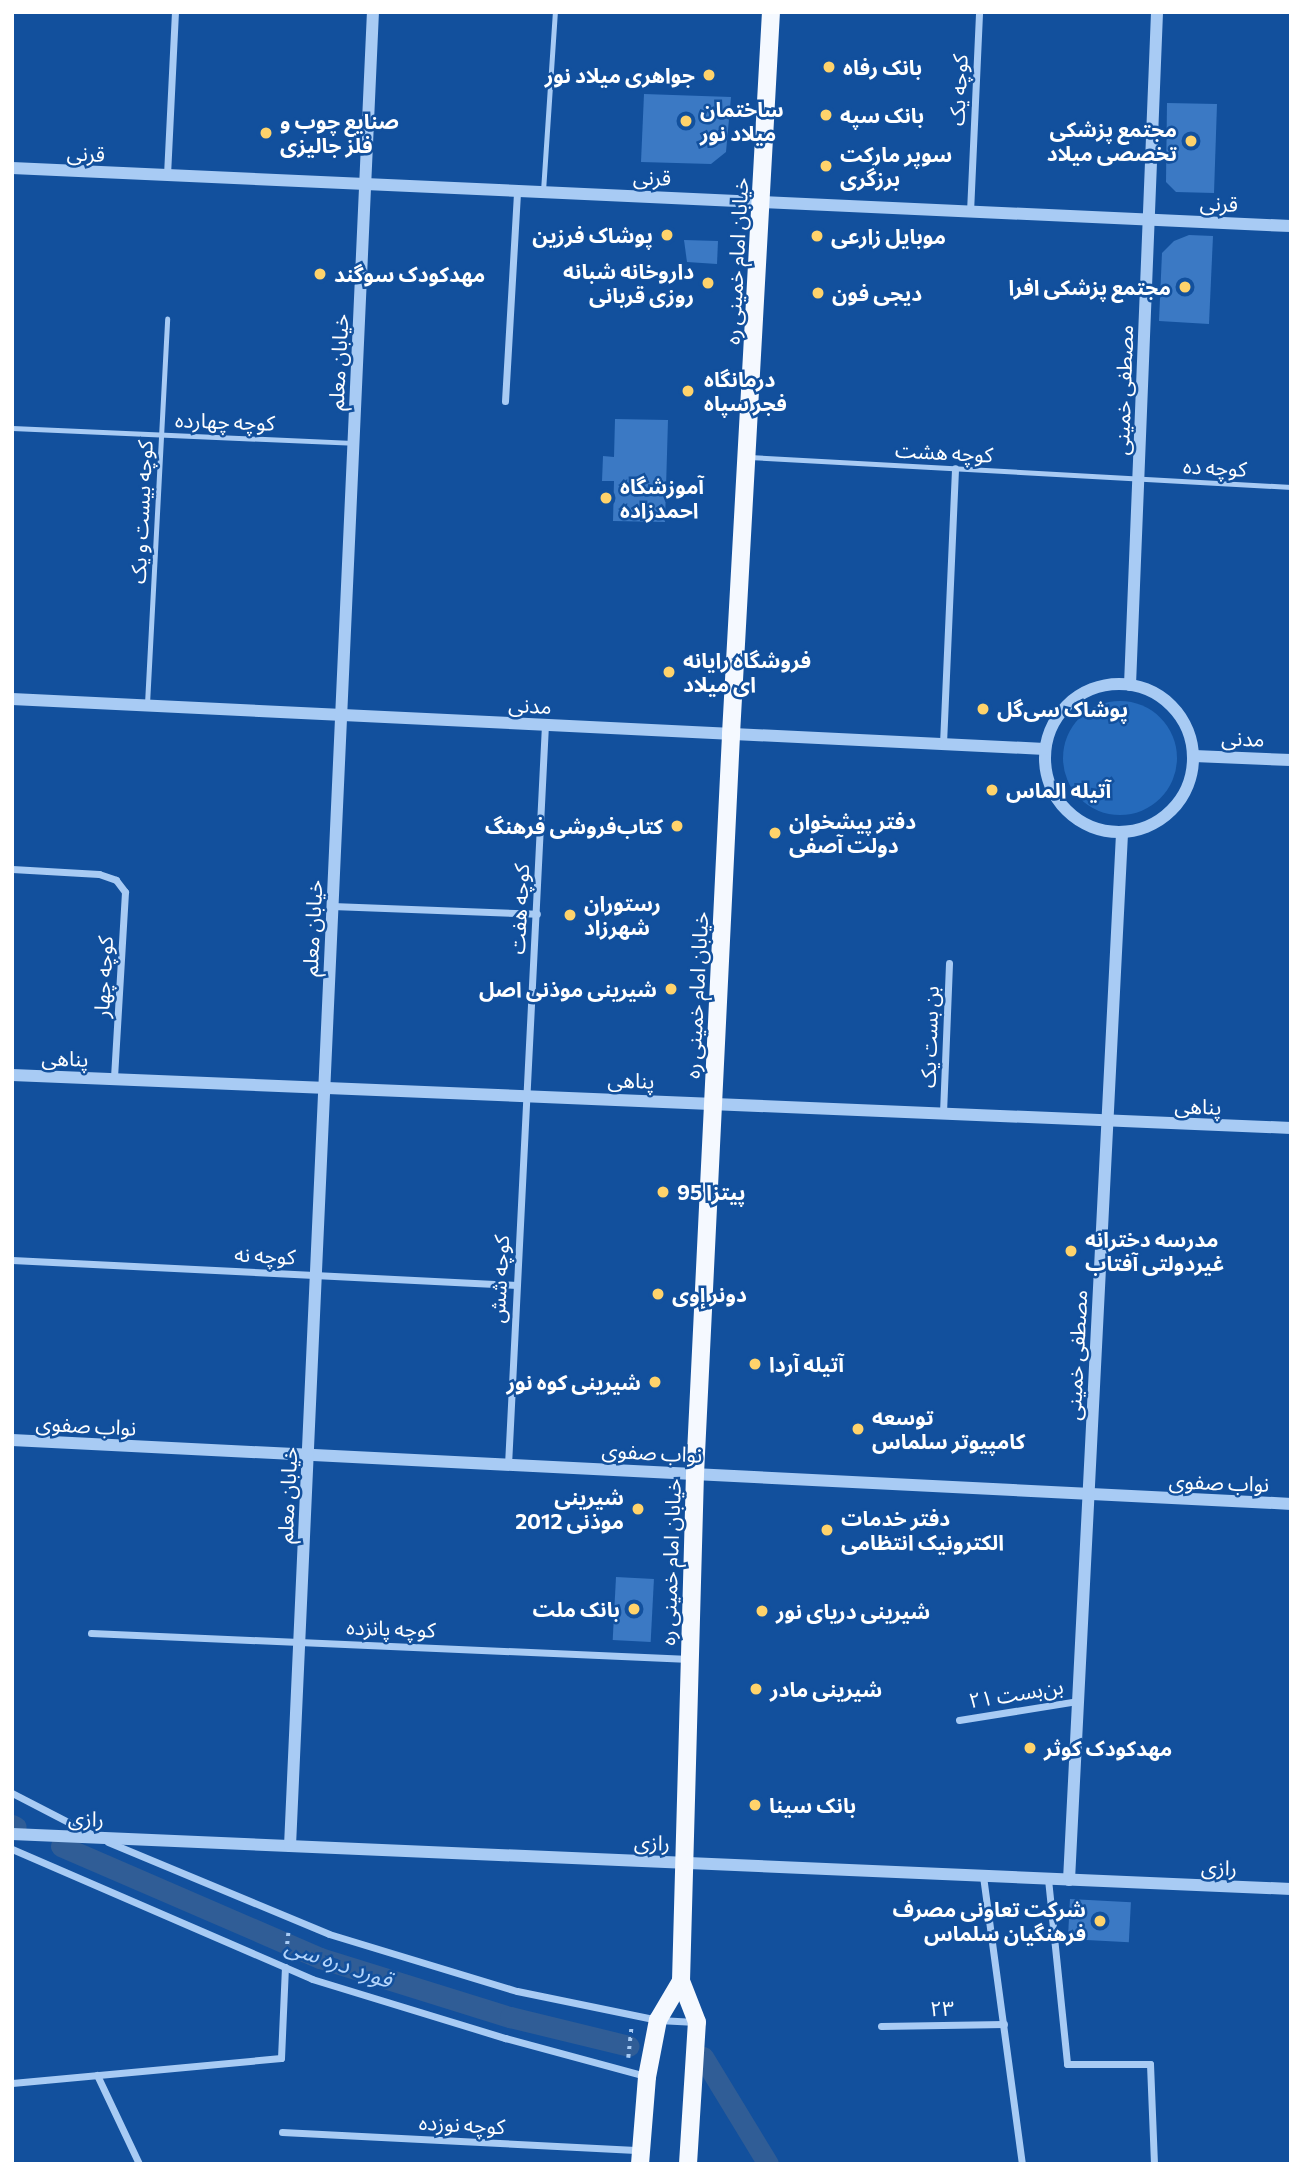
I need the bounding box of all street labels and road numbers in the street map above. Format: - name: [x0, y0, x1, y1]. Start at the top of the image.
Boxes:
- street label: کوچه یک: [944, 53, 972, 127]
- street label: قرنی: [66, 139, 106, 167]
- street label: قرنی: [632, 164, 672, 190]
- street label: خیابان امام خمینی ره: [719, 177, 753, 345]
- street label: قرنی: [1199, 189, 1239, 217]
- street label: خیابان معلم: [323, 313, 353, 411]
- street label: مصطفی خمینی: [1108, 324, 1138, 456]
- street label: کوچه چهارده: [175, 407, 275, 435]
- street label: کوچه هشت: [894, 437, 994, 467]
- street label: کوچه بیست و یک: [125, 440, 157, 584]
- street label: کوچه ده: [1183, 453, 1247, 481]
- street label: مدنی: [508, 691, 552, 719]
- street label: مدنی: [1221, 725, 1265, 751]
- street label: کوچه هفت: [504, 863, 534, 955]
- street label: خیابان معلم: [297, 879, 327, 977]
- street label: خیابان امام خمینی ره: [679, 911, 713, 1079]
- street label: کوچه چهار: [88, 935, 118, 1019]
- street label: بن بست یک: [915, 985, 943, 1089]
- street label: پناهی: [41, 1045, 89, 1071]
- street label: پناهی: [607, 1067, 655, 1093]
- street label: پناهی: [1174, 1093, 1222, 1119]
- street label: کوچه شش: [484, 1234, 514, 1324]
- street label: کوچه نه: [234, 1241, 296, 1269]
- street label: مصطفی خمینی: [1060, 1289, 1092, 1421]
- street label: نواب صفوی: [35, 1410, 137, 1440]
- street label: نواب صفوی: [601, 1437, 703, 1467]
- street label: خیابان معلم: [272, 1446, 302, 1544]
- street label: نواب صفوی: [1168, 1468, 1270, 1496]
- street label: خیابان امام خمینی ره: [654, 1478, 686, 1646]
- street label: کوچه پانزده: [346, 1614, 436, 1642]
- street label: بن‌بست ۲۱: [967, 1673, 1065, 1713]
- street label: رازی: [68, 1805, 104, 1831]
- street label: رازی: [634, 1829, 670, 1855]
- street label: رازی: [1201, 1854, 1237, 1880]
- street label: ۲۳: [930, 1995, 954, 2021]
- street label: کوچه نوزده: [418, 2109, 506, 2139]

